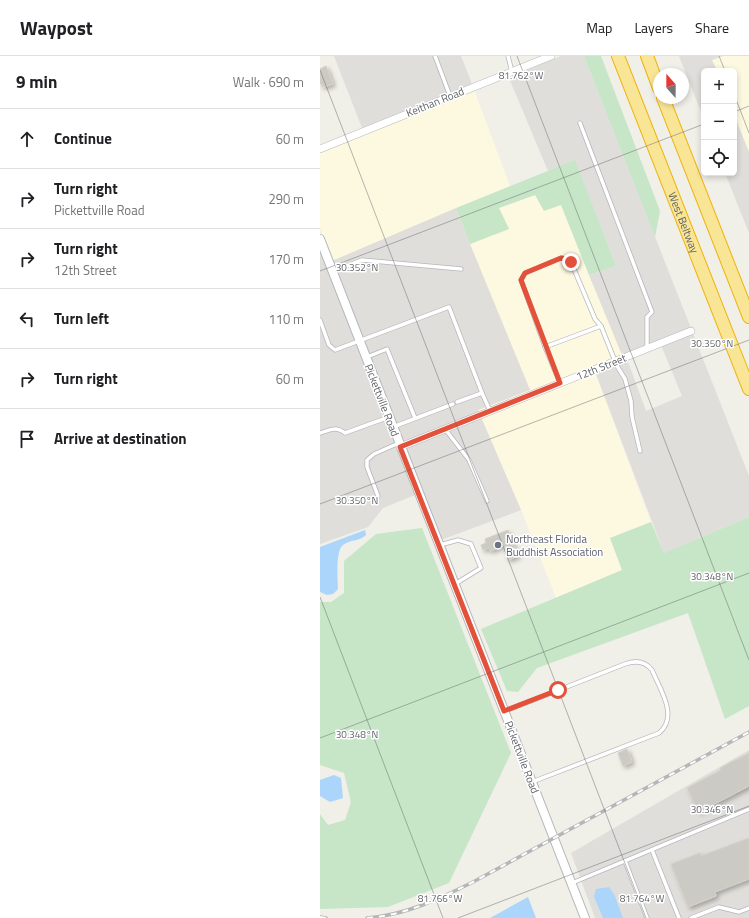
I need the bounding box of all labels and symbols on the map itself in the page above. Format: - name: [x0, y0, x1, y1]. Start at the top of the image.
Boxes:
- text: 81.762°W: [499, 68, 543, 83]
- north arrow: [653, 68, 689, 104]
- street label: Keithan Road: [403, 83, 467, 121]
- street label: West Beltway: [664, 190, 703, 256]
- route end: [562, 253, 580, 271]
- text: 30.352°N: [336, 260, 378, 275]
- text: 30.350°N: [691, 336, 733, 351]
- street label: 12th Street: [573, 350, 629, 384]
- street label: Pickettville Road: [361, 361, 403, 439]
- text: 30.350°N: [336, 493, 378, 508]
- place label: Northeast Florida Buddhist Association: [506, 531, 603, 560]
- marker: Northeast Florida Buddhist Association: [493, 540, 503, 550]
- text: 30.348°N: [691, 569, 733, 584]
- route start: [549, 681, 567, 699]
- street label: Pickettville Road: [501, 718, 543, 796]
- text: 30.348°N: [336, 727, 378, 742]
- text: 30.346°N: [691, 802, 733, 817]
- text: 81.766°W: [418, 891, 462, 906]
- text: 81.764°W: [620, 891, 664, 906]

